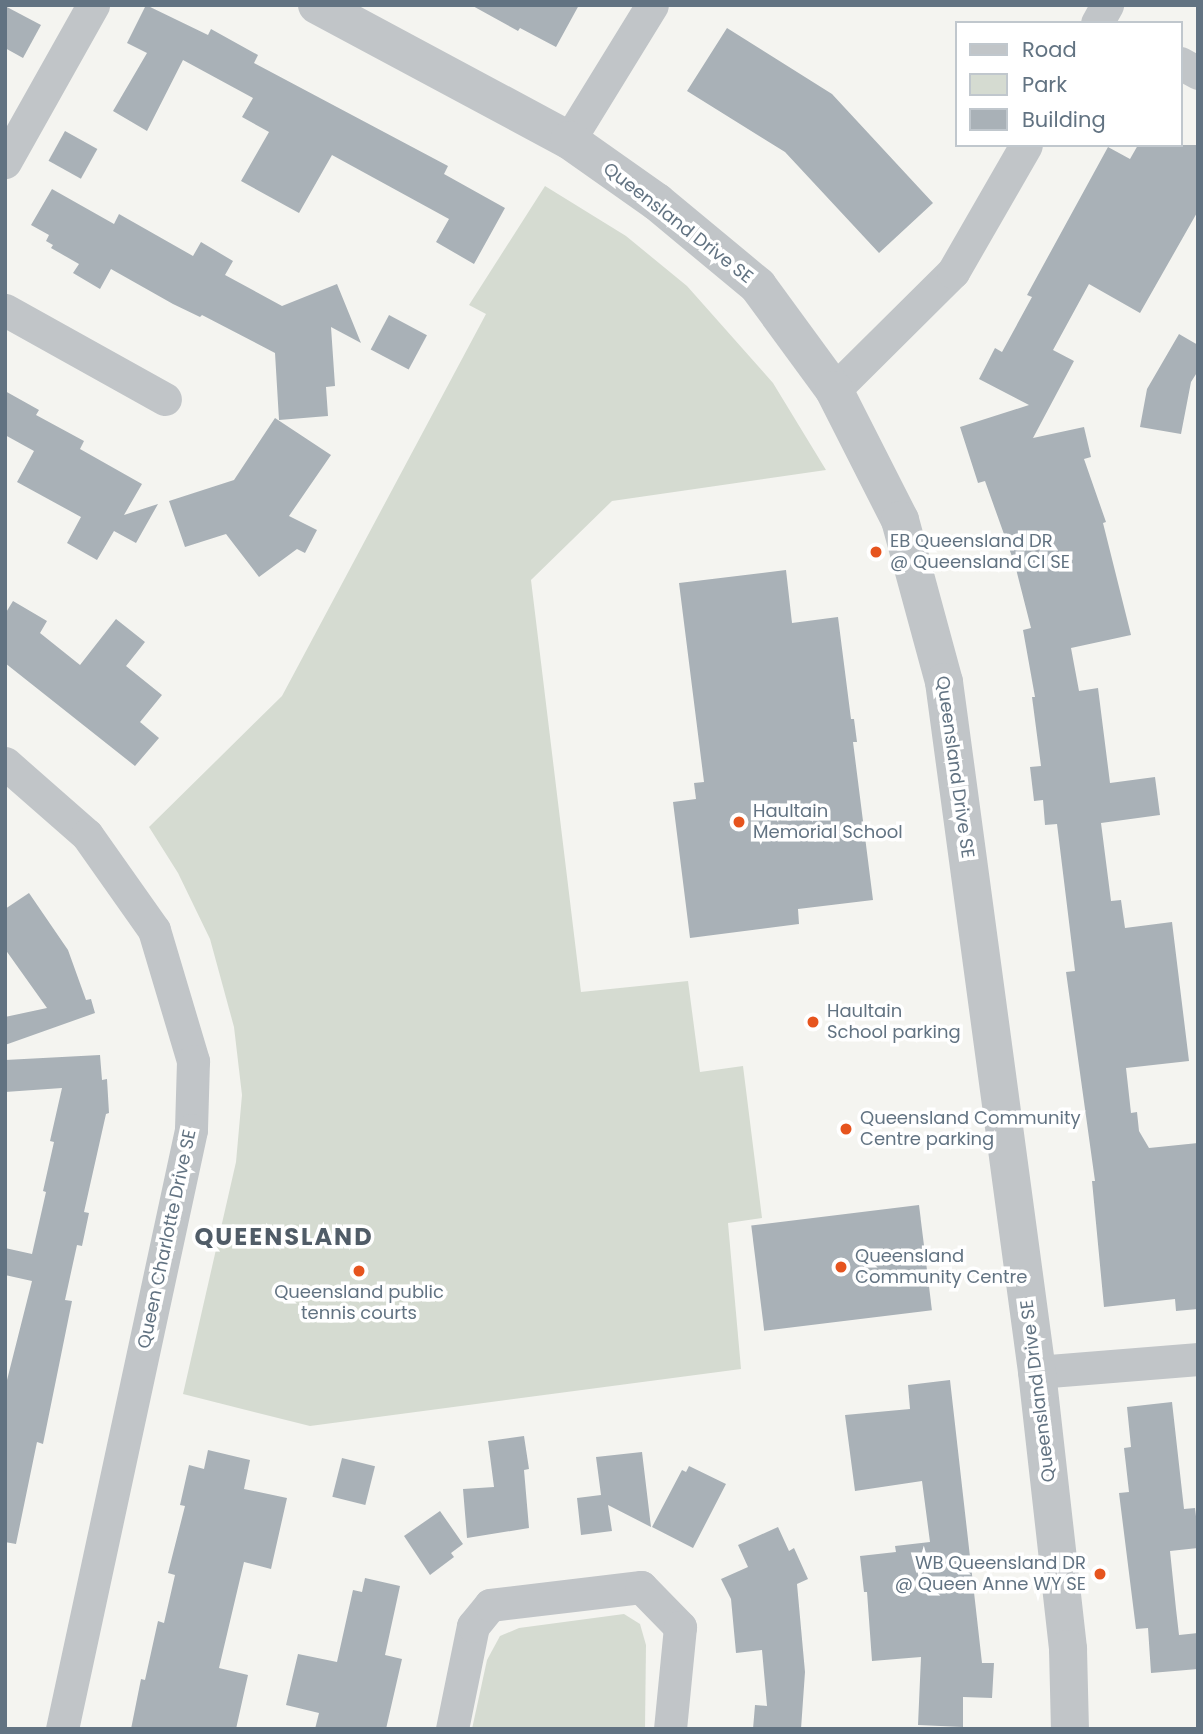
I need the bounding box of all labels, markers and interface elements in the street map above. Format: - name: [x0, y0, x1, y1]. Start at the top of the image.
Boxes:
- legend: [954, 21, 1182, 147]
- text: Road: [1022, 35, 1077, 64]
- text: Park: [1022, 70, 1067, 99]
- text: Building: [1022, 105, 1106, 134]
- street label: Queensland Drive SE: [599, 158, 757, 288]
- place label: EB Queensland DR @ Queensland CI SE: [890, 531, 1070, 574]
- marker: EB Queensland DR @ Queensland CI SE: [868, 544, 884, 560]
- street label: Queensland Drive SE: [932, 675, 978, 859]
- place label: Haultain Memorial School: [753, 801, 903, 844]
- marker: Haultain Memorial School: [731, 814, 747, 830]
- place label: Haultain School parking: [827, 1001, 961, 1044]
- marker: Haultain School parking: [805, 1014, 821, 1030]
- place label: Queensland Community Centre parking: [860, 1108, 1081, 1150]
- marker: Queensland Community Centre parking: [838, 1121, 854, 1137]
- street label: Queen Charlotte Drive SE: [133, 1127, 201, 1351]
- district label: QUEENSLAND: [196, 1223, 372, 1251]
- place label: Queensland Community Centre: [855, 1246, 1027, 1288]
- marker: Queensland Community Centre: [833, 1259, 849, 1275]
- marker: Queensland public tennis courts: [351, 1263, 367, 1279]
- place label: Queensland public tennis courts: [274, 1282, 444, 1324]
- street label: Queensland Drive SE: [1016, 1298, 1060, 1484]
- place label: WB Queensland DR @ Queen Anne WY SE: [895, 1553, 1086, 1596]
- marker: WB Queensland DR @ Queen Anne WY SE: [1092, 1566, 1108, 1582]

